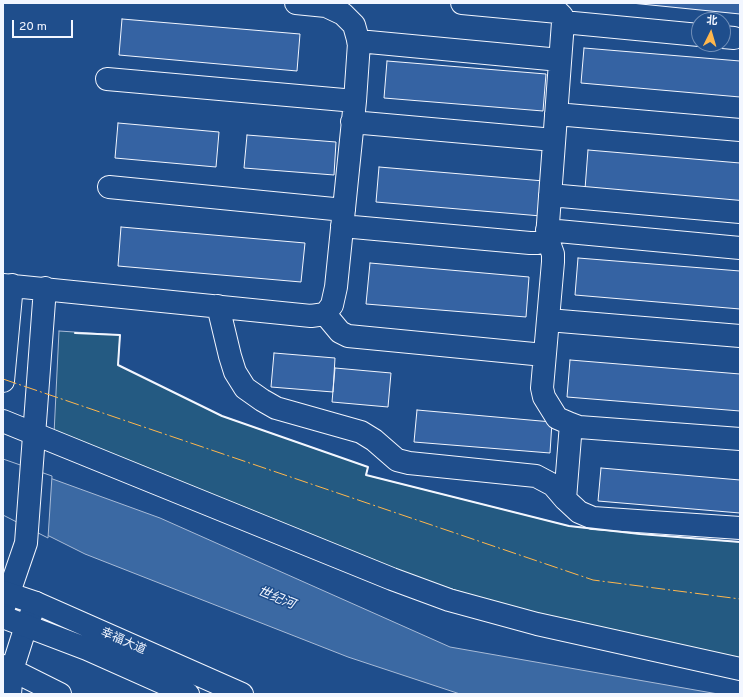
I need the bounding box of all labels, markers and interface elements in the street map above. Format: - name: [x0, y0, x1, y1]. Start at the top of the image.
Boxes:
- scale bar: [14, 12, 75, 38]
- north arrow: [691, 12, 731, 52]
- text: 北: [706, 14, 718, 28]
- text: 20 m: [19, 19, 47, 35]
- water label: 世纪河: [255, 584, 297, 614]
- street label: 幸福大道: [98, 626, 148, 658]

